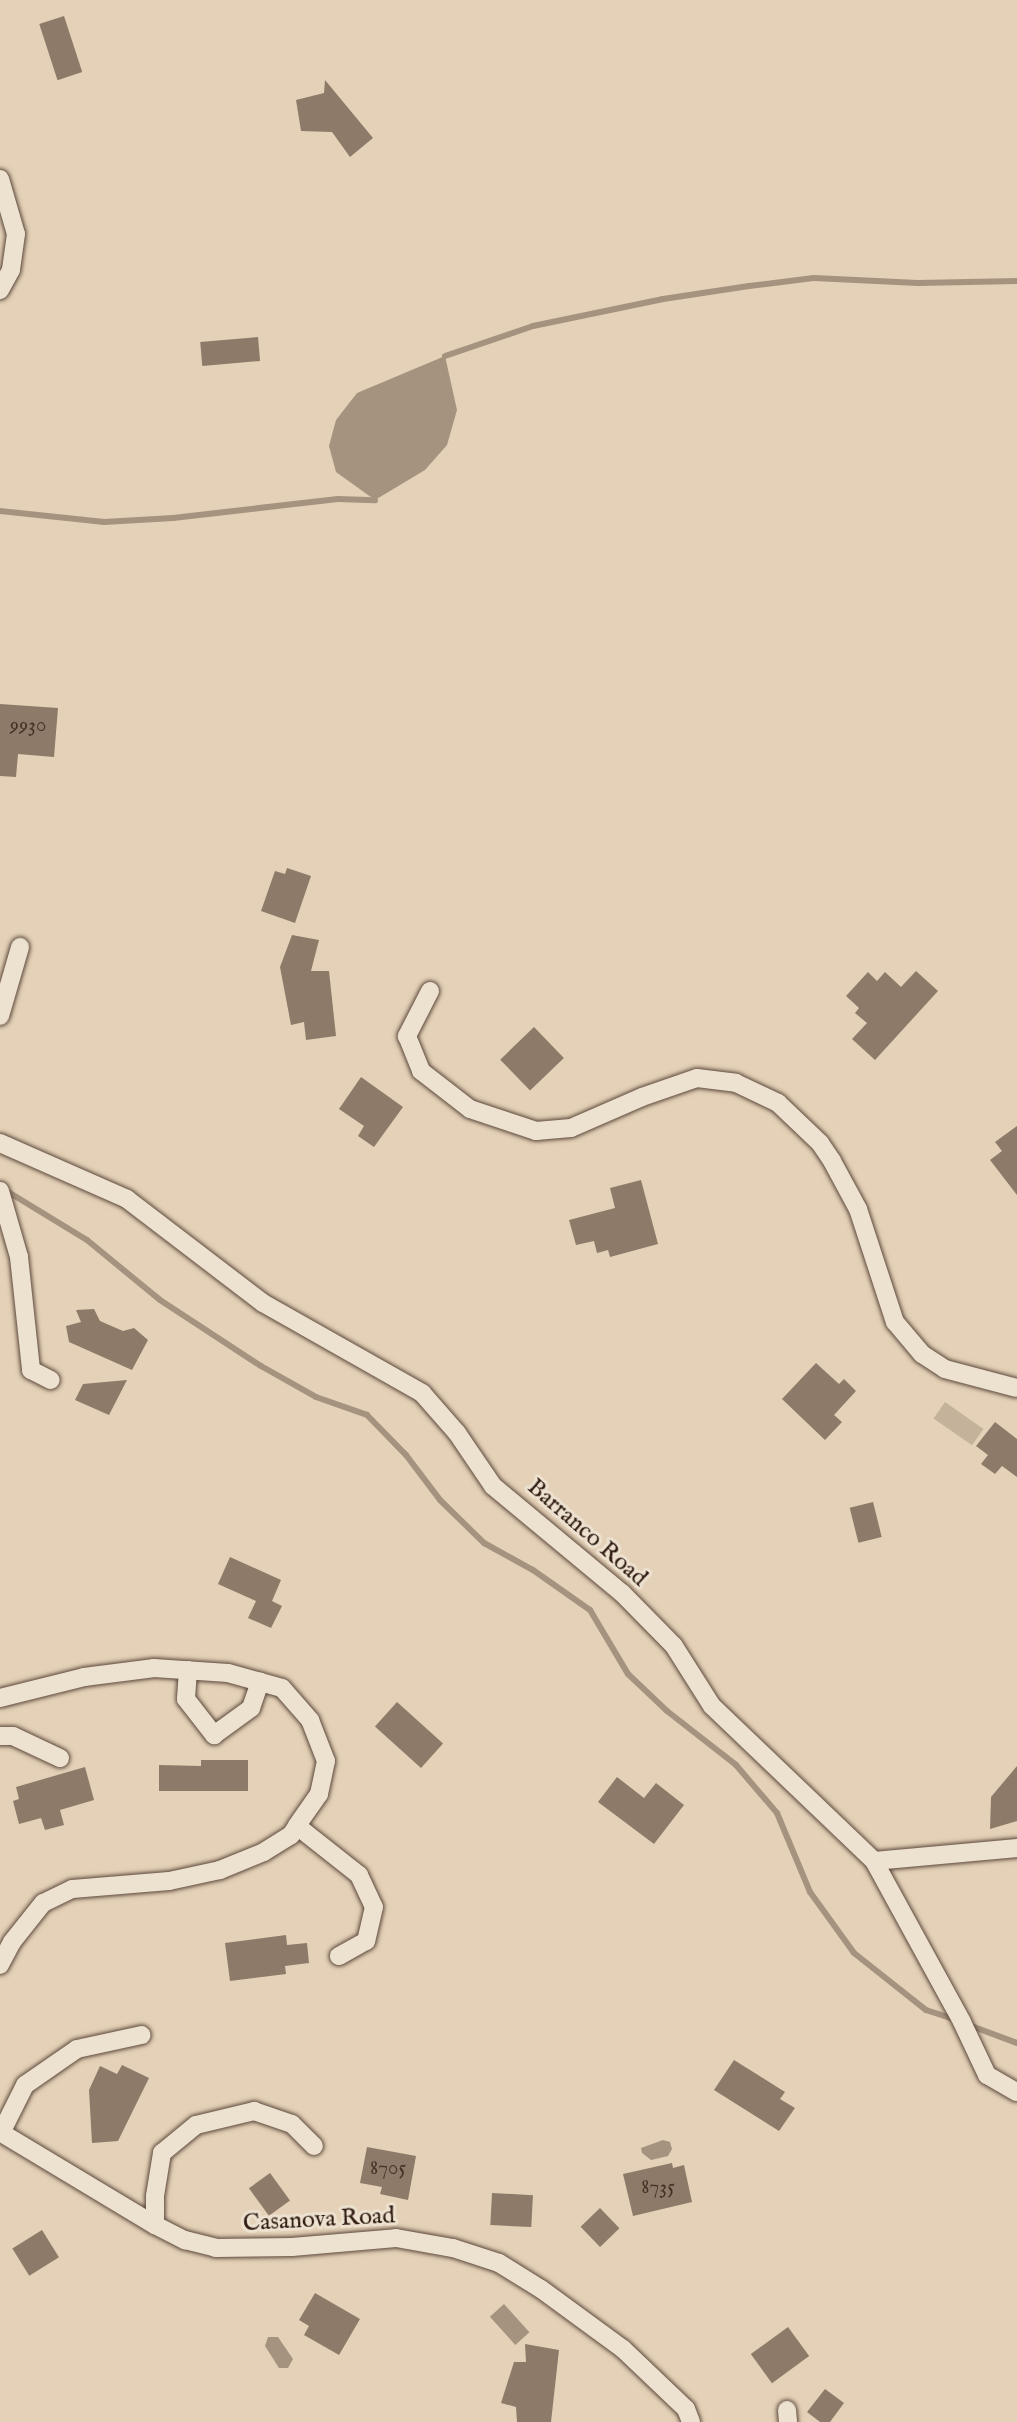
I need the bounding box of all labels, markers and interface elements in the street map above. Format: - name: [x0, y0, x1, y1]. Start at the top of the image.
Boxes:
- house number: 9930: [10, 713, 46, 739]
- street label: Barranco Road: [521, 1473, 653, 1593]
- house number: 8705: [370, 2156, 406, 2182]
- house number: 8735: [641, 2175, 675, 2201]
- street label: Casanova Road: [242, 2202, 396, 2238]

